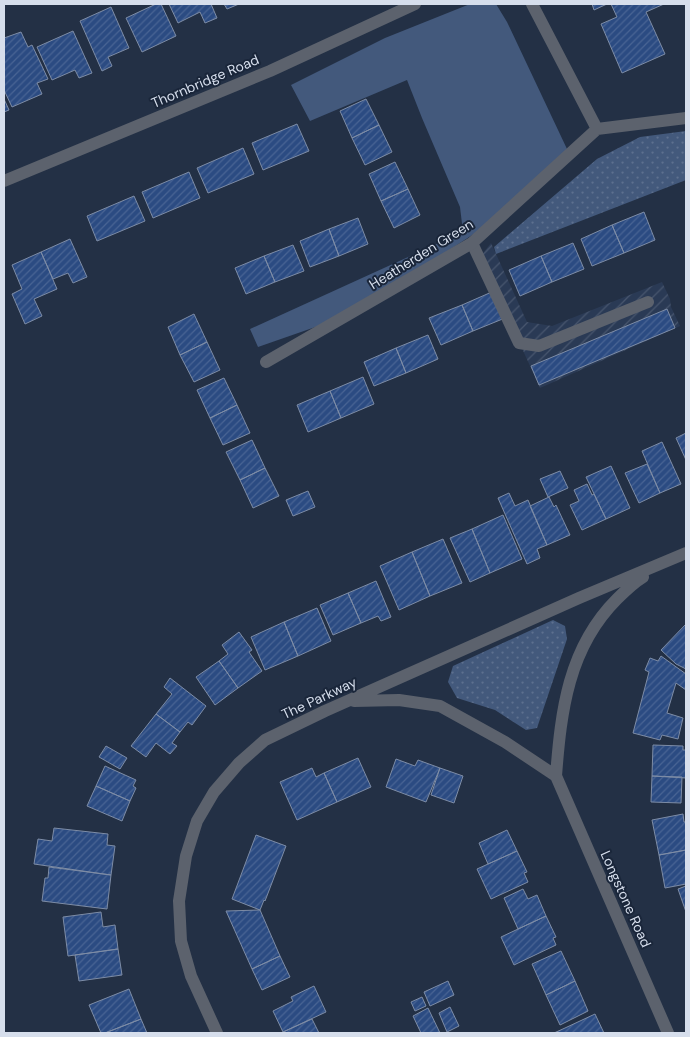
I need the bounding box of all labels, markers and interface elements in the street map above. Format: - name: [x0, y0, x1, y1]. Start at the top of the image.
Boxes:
- street label: Thornbridge Road: [148, 50, 262, 112]
- street label: Heatherden Green: [366, 215, 476, 293]
- street label: The Parkway: [279, 673, 360, 723]
- street label: Longstone Road: [597, 848, 655, 950]

